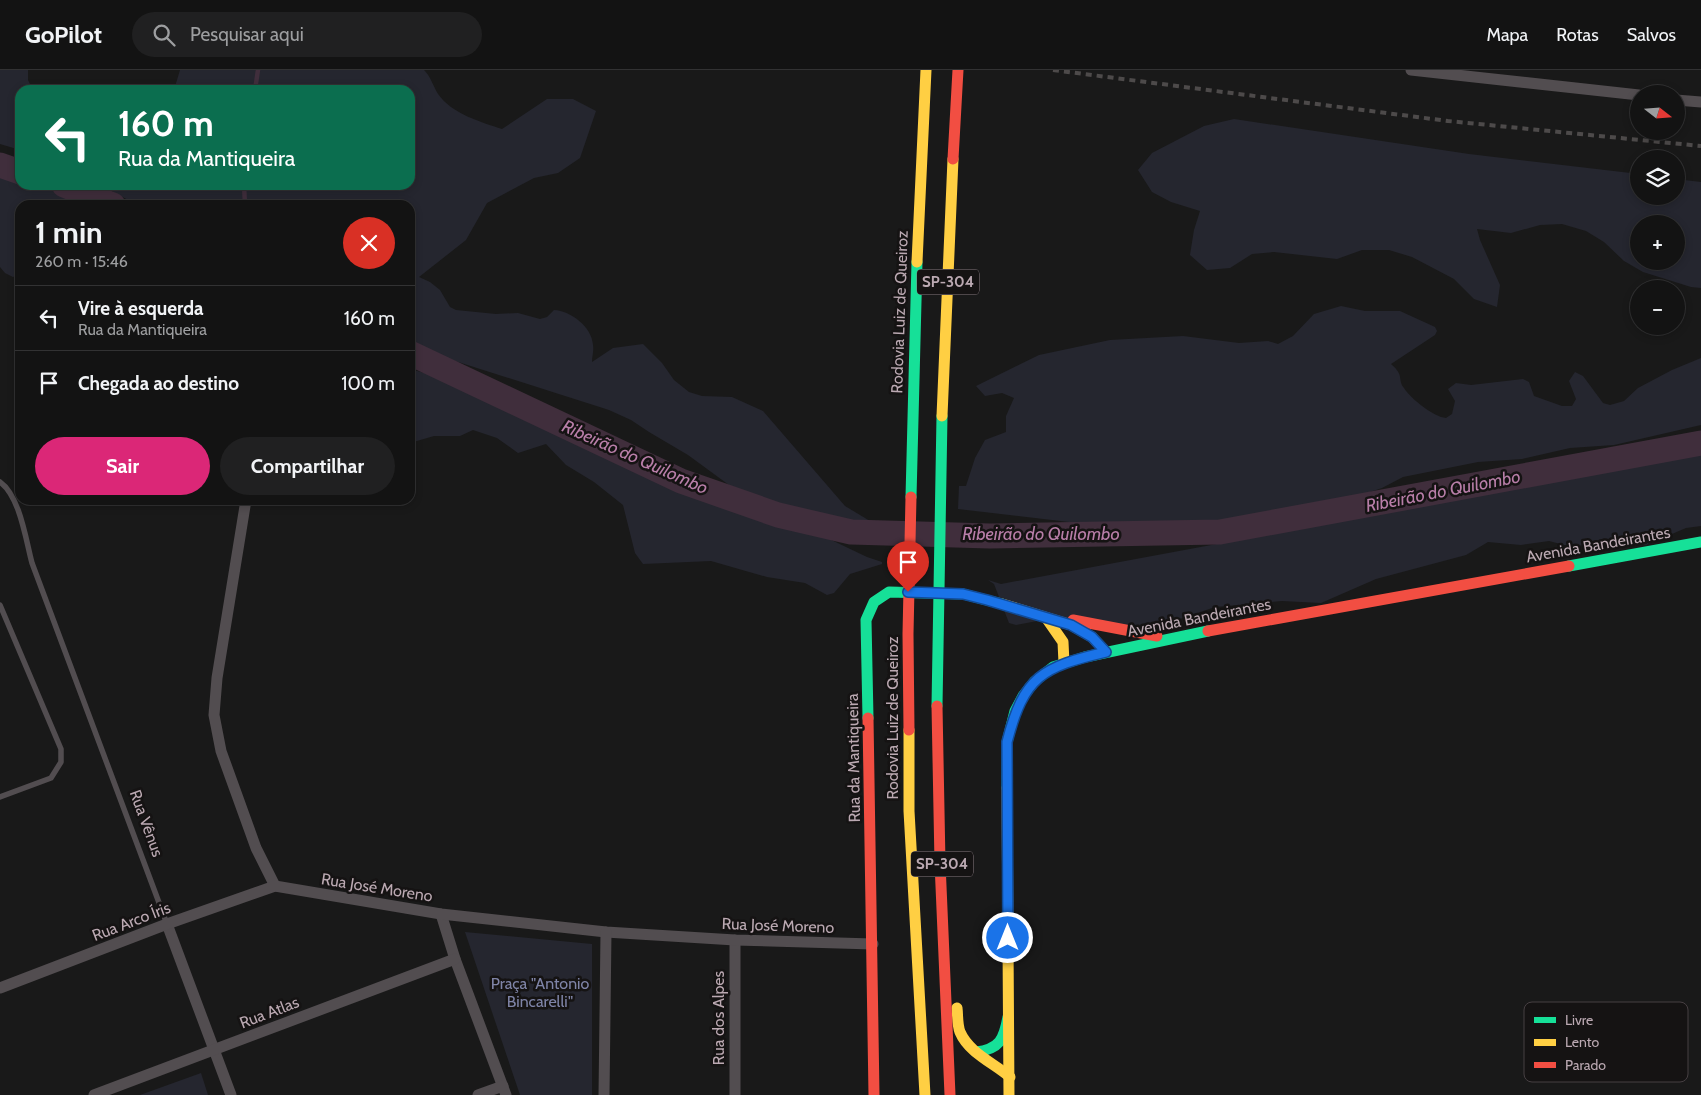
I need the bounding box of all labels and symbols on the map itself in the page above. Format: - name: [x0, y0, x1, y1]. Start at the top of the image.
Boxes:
- north arrow: [1630, 85, 1685, 140]
- street label: Rodovia Luiz de Queiroz: [887, 230, 912, 394]
- road number: SP-304: [917, 270, 979, 294]
- water label: Ribeirão do Quilombo: [559, 415, 711, 499]
- water label: Ribeirão do Quilombo: [1364, 465, 1522, 517]
- street label: Avenida Bandeirantes: [1525, 522, 1672, 567]
- water label: Ribeirão do Quilombo: [962, 523, 1120, 545]
- pin: [887, 541, 929, 592]
- street label: Avenida Bandeirantes: [1126, 594, 1273, 641]
- street label: Rodovia Luiz de Queiroz: [883, 636, 902, 799]
- street label: Rua da Mantiqueira: [843, 693, 864, 823]
- street label: Rua Vênus: [126, 787, 168, 860]
- road number: SP-304: [911, 852, 973, 876]
- street label: Rua José Moreno: [320, 869, 434, 906]
- street label: Rua Arco Íris: [89, 898, 173, 945]
- position arrow: [981, 911, 1033, 963]
- street label: Rua José Moreno: [721, 914, 835, 937]
- street label: Rua dos Alpes: [709, 970, 728, 1065]
- park label: Praça "Antonio Bincarelli": [491, 974, 589, 1011]
- street label: Rua Atlas: [237, 992, 302, 1032]
- legend: [1524, 1002, 1688, 1082]
- text: Livre: [1565, 1011, 1593, 1029]
- text: Lento: [1565, 1033, 1599, 1051]
- text: Parado: [1565, 1056, 1606, 1074]

